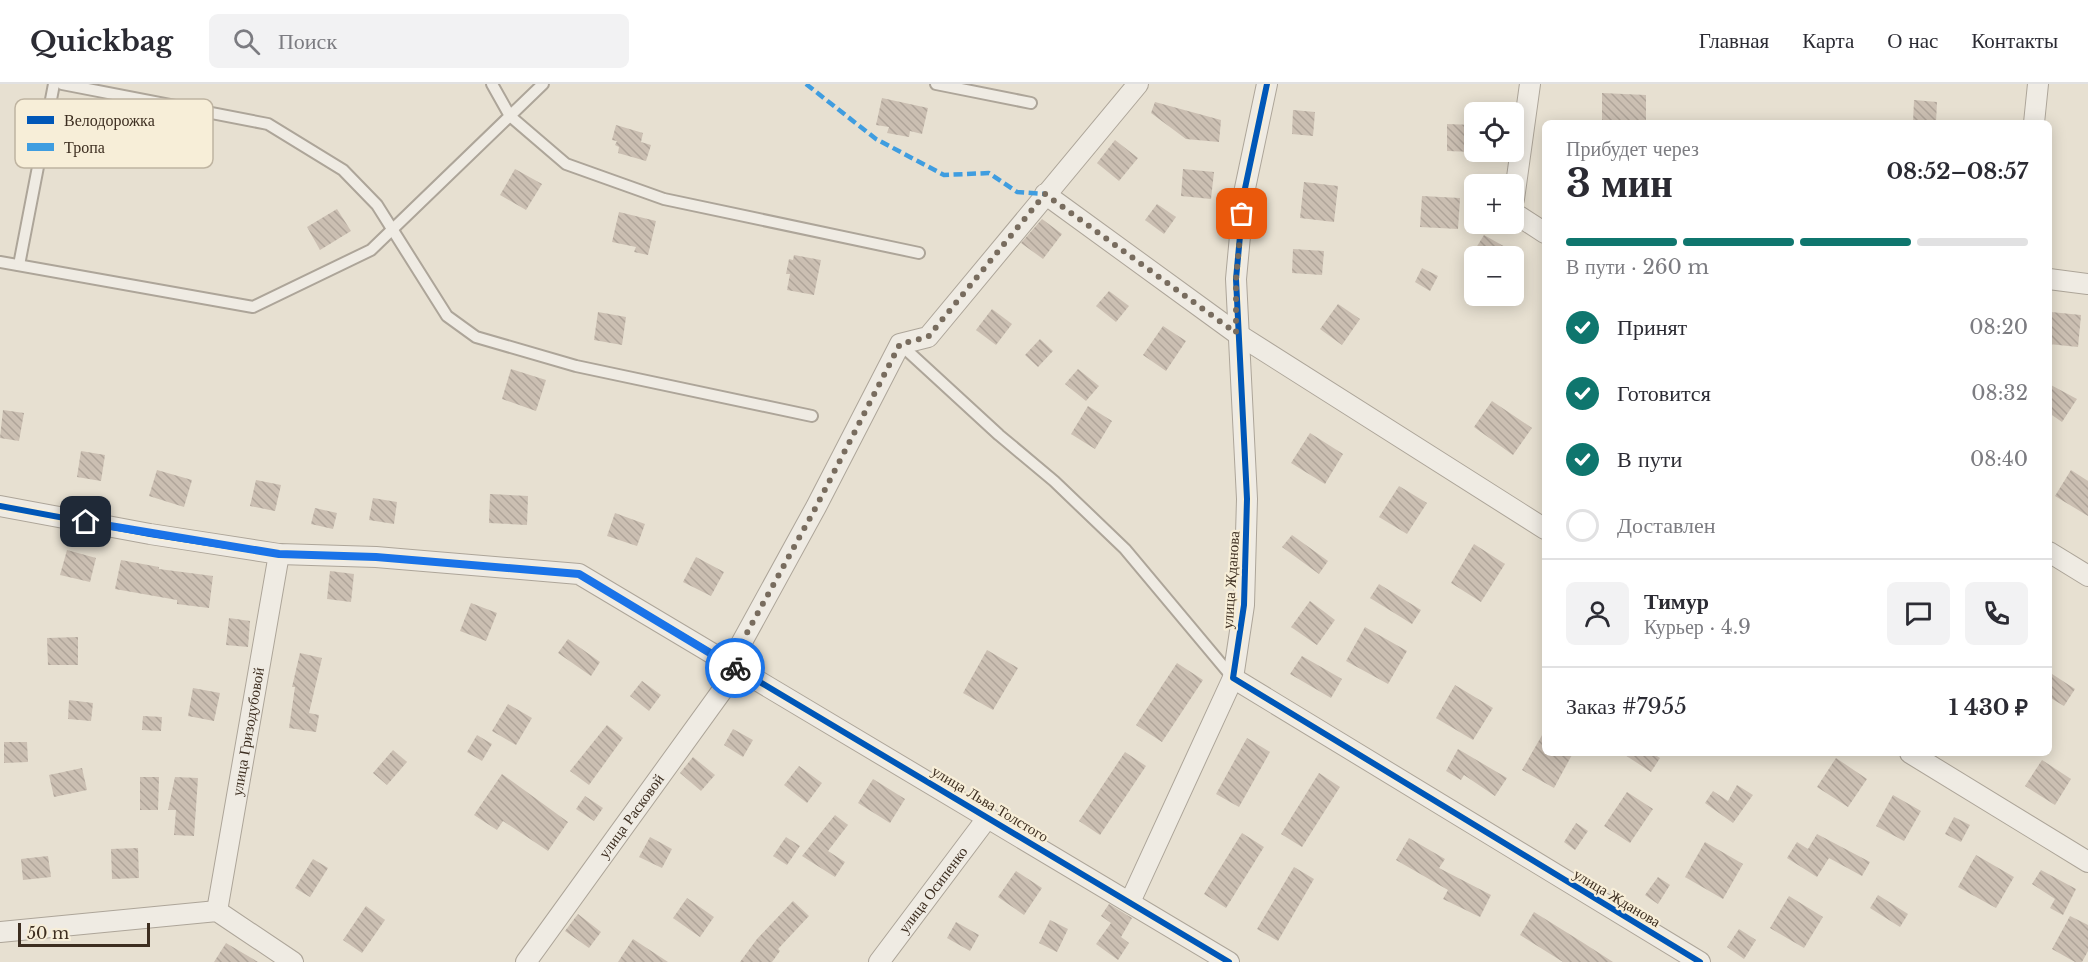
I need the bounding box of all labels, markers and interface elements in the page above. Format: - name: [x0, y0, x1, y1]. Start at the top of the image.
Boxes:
- search box: [209, 14, 629, 68]
- text: Quickbag: [30, 24, 173, 59]
- icon: search: [230, 25, 263, 58]
- text: Поиск: [278, 28, 337, 55]
- text: Главная: [1699, 28, 1769, 54]
- text: Карта: [1802, 28, 1854, 54]
- text: О нас: [1887, 28, 1938, 54]
- text: Контакты: [1971, 28, 2058, 54]
- legend: [15, 99, 213, 168]
- map controls: [1464, 102, 1524, 306]
- button: locate: [1464, 102, 1524, 162]
- text: Велодорожка: [64, 110, 155, 130]
- text: Тропа: [64, 137, 105, 157]
- text: Прибудет через: [1566, 137, 1699, 161]
- text: 08:52–08:57: [1886, 158, 2028, 185]
- text: 3 мин: [1566, 159, 1673, 208]
- button: +: [1464, 174, 1524, 234]
- pin: [1216, 188, 1267, 239]
- icon: bag: [1225, 197, 1258, 230]
- button: −: [1464, 246, 1524, 306]
- text: В пути · 260 m: [1566, 255, 1709, 279]
- icon: check: [1566, 311, 1599, 344]
- text: Принят: [1617, 314, 1687, 341]
- text: 08:20: [1969, 315, 2028, 339]
- icon: check: [1566, 377, 1599, 410]
- text: Готовится: [1617, 380, 1711, 407]
- text: 08:32: [1971, 381, 2028, 405]
- icon: check: [1566, 443, 1599, 476]
- text: В пути: [1617, 446, 1682, 473]
- text: 08:40: [1970, 447, 2028, 471]
- pin: [60, 496, 111, 547]
- icon: home: [69, 505, 102, 538]
- text: Доставлен: [1617, 512, 1716, 539]
- street label: улица Жданова: [1218, 530, 1243, 630]
- button: person: [1566, 582, 1629, 645]
- button: chat: [1887, 582, 1950, 645]
- button: phone: [1965, 582, 2028, 645]
- text: Тимур: [1644, 588, 1709, 615]
- text: Курьер · 4.9: [1644, 615, 1751, 639]
- courier: [705, 638, 765, 698]
- icon: bike: [719, 652, 752, 685]
- street label: улица Гризодубовой: [227, 666, 268, 797]
- text: Заказ #7955: [1566, 693, 1687, 720]
- text: 1 430 ₽: [1949, 694, 2028, 721]
- street label: улица Льва Толстого: [928, 761, 1052, 846]
- street label: улица Расковой: [594, 770, 668, 862]
- street label: улица Осипенко: [894, 843, 971, 937]
- street label: улица Жданова: [1570, 864, 1665, 931]
- scale bar: [18, 920, 150, 948]
- text: 50 m: [27, 923, 69, 943]

